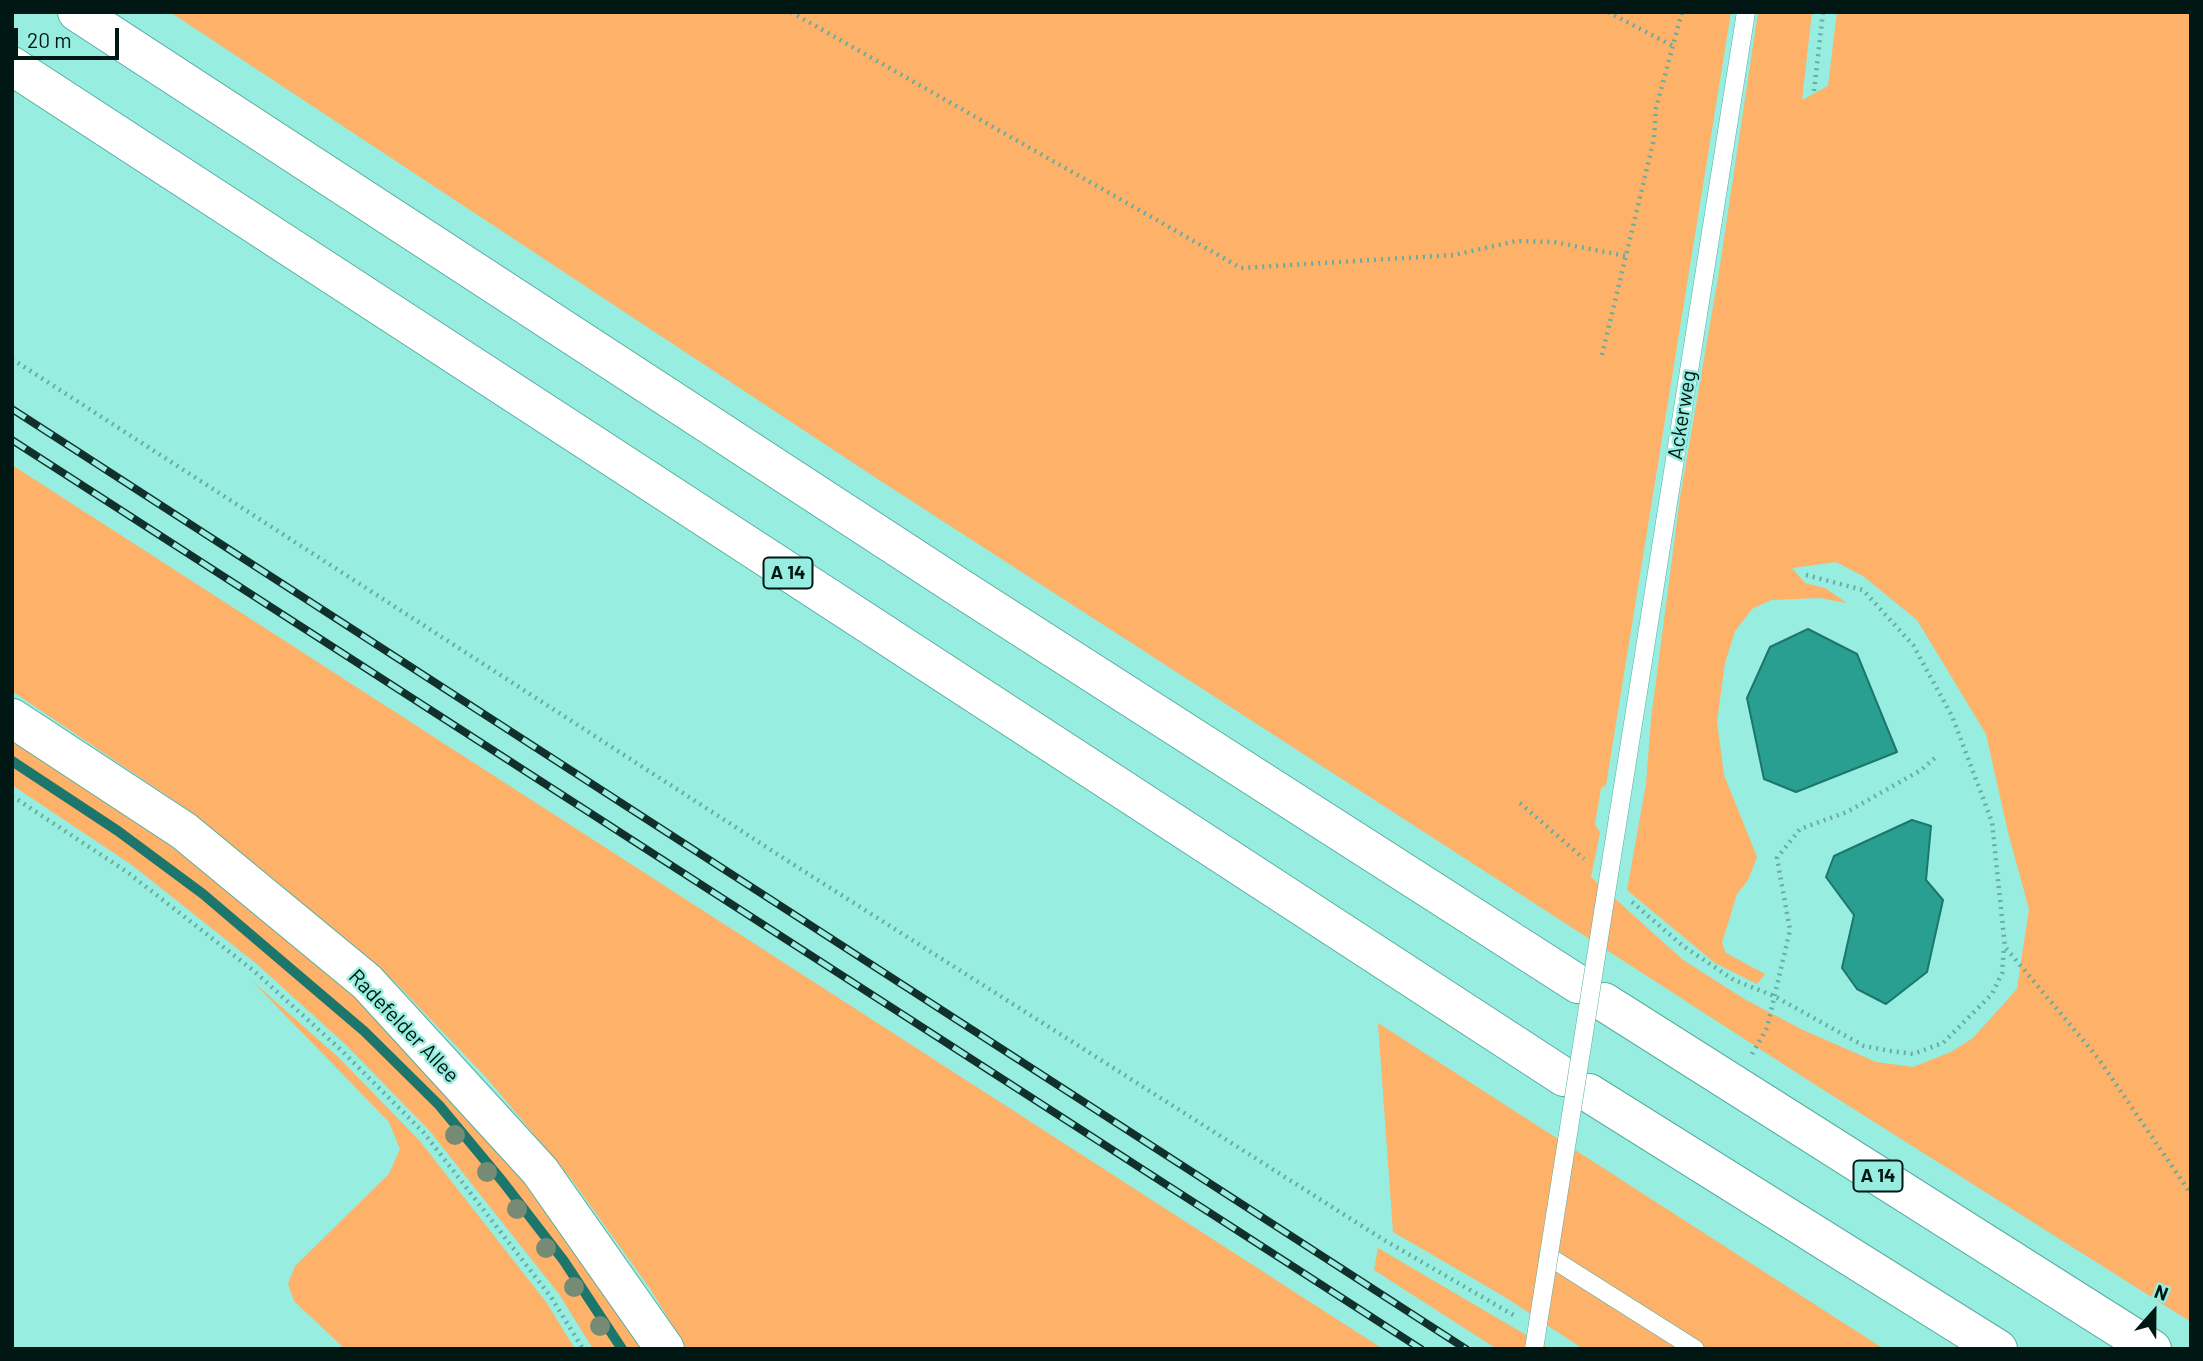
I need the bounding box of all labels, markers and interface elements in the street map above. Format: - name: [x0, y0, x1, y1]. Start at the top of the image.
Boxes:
- scale bar: [18, 14, 122, 58]
- text: 20 m: [27, 27, 72, 52]
- street label: Ackerweg: [1663, 369, 1701, 461]
- road number: A 14: [764, 558, 812, 588]
- street label: Radefelder Allee: [344, 964, 464, 1088]
- road number: A 14: [1854, 1160, 1902, 1192]
- north arrow: [2119, 1277, 2189, 1347]
- text: N: [2152, 1279, 2172, 1305]

